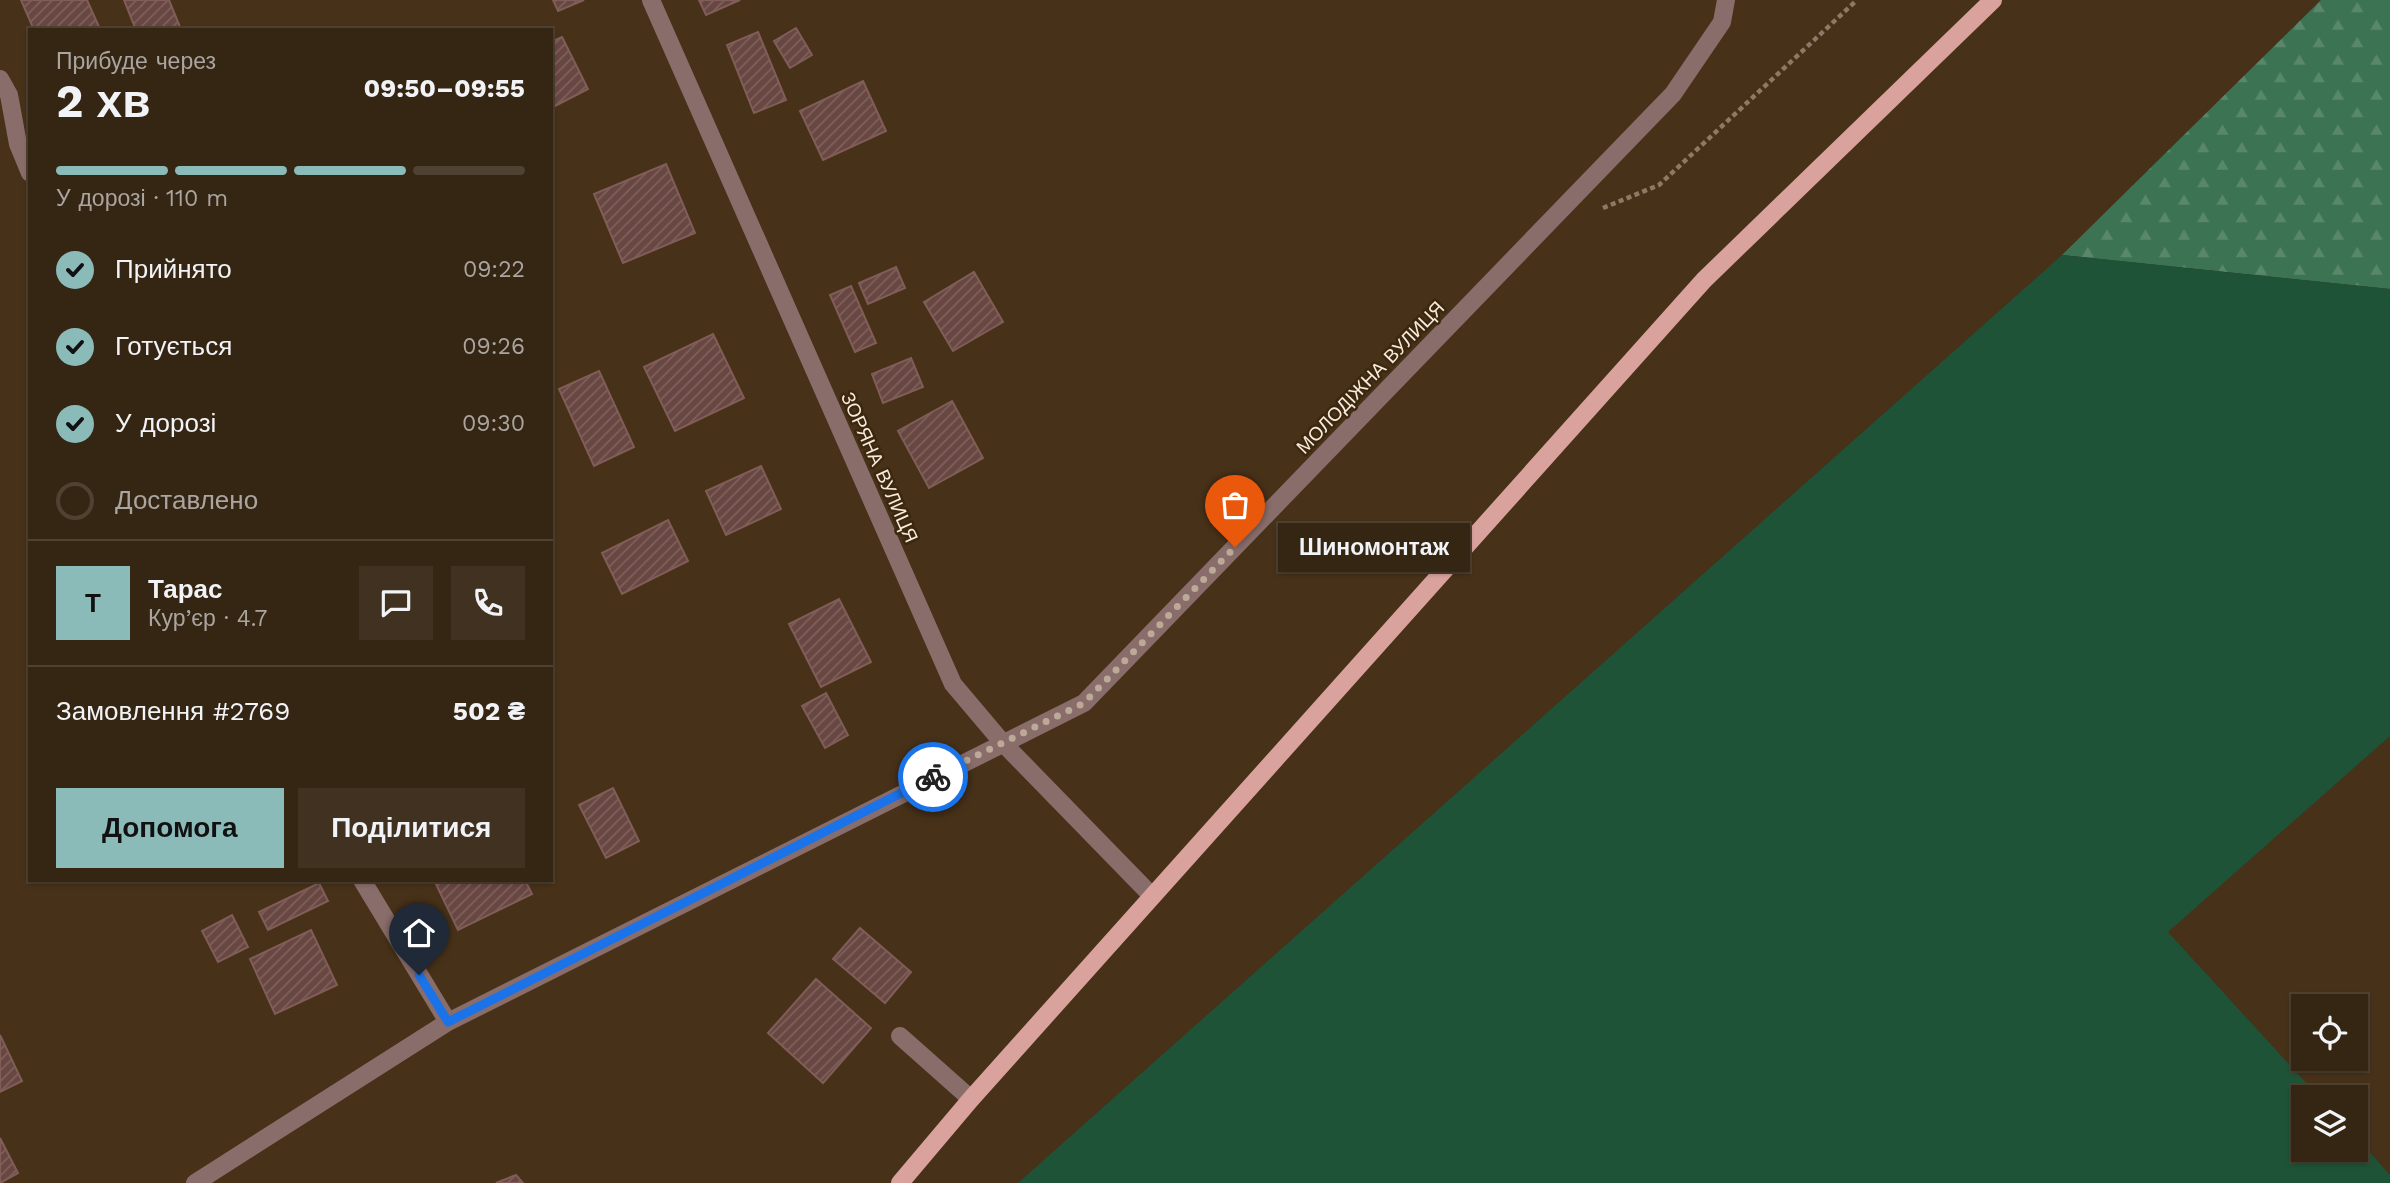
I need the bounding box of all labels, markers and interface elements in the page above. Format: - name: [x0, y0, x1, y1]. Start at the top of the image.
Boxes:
- text: Прибуде через: [56, 48, 216, 75]
- text: 09:50–09:55: [364, 73, 525, 103]
- text: 2 хв: [56, 74, 150, 128]
- text: У дорозі · 110 m: [56, 185, 228, 212]
- icon: check: [56, 251, 94, 289]
- text: Прийнято: [115, 254, 232, 284]
- text: 09:22: [463, 256, 525, 283]
- street label: МОЛОДІЖНА ВУЛИЦЯ: [1292, 296, 1449, 458]
- icon: check: [56, 328, 94, 366]
- text: Готується: [115, 331, 232, 361]
- text: 09:26: [462, 333, 525, 360]
- street label: ЗОРЯНА ВУЛИЦЯ: [836, 388, 923, 546]
- icon: check: [56, 405, 94, 443]
- text: У дорозі: [115, 408, 216, 438]
- text: 09:30: [462, 410, 525, 437]
- pin: [1205, 475, 1265, 547]
- text: Доставлено: [115, 485, 258, 515]
- icon: bag: [1216, 486, 1254, 524]
- callout: Шиномонтаж: [1277, 522, 1470, 572]
- text: Шиномонтаж: [1299, 534, 1449, 561]
- button: chat: [359, 566, 433, 640]
- button: phone: [451, 566, 525, 640]
- text: Тарас: [148, 574, 223, 604]
- text: Т: [85, 588, 101, 618]
- text: Кур’єр · 4.7: [148, 605, 268, 632]
- text: Замовлення #2769: [56, 696, 290, 726]
- text: 502 ₴: [453, 696, 525, 726]
- courier: [898, 742, 968, 812]
- icon: bike: [914, 758, 952, 796]
- button: Допомога: [56, 788, 284, 868]
- button: Поділитися: [298, 788, 525, 868]
- pin: [389, 903, 449, 975]
- icon: home: [400, 914, 438, 952]
- map controls: [2291, 994, 2368, 1162]
- button: locate: [2291, 994, 2368, 1071]
- button: layers: [2291, 1085, 2368, 1162]

